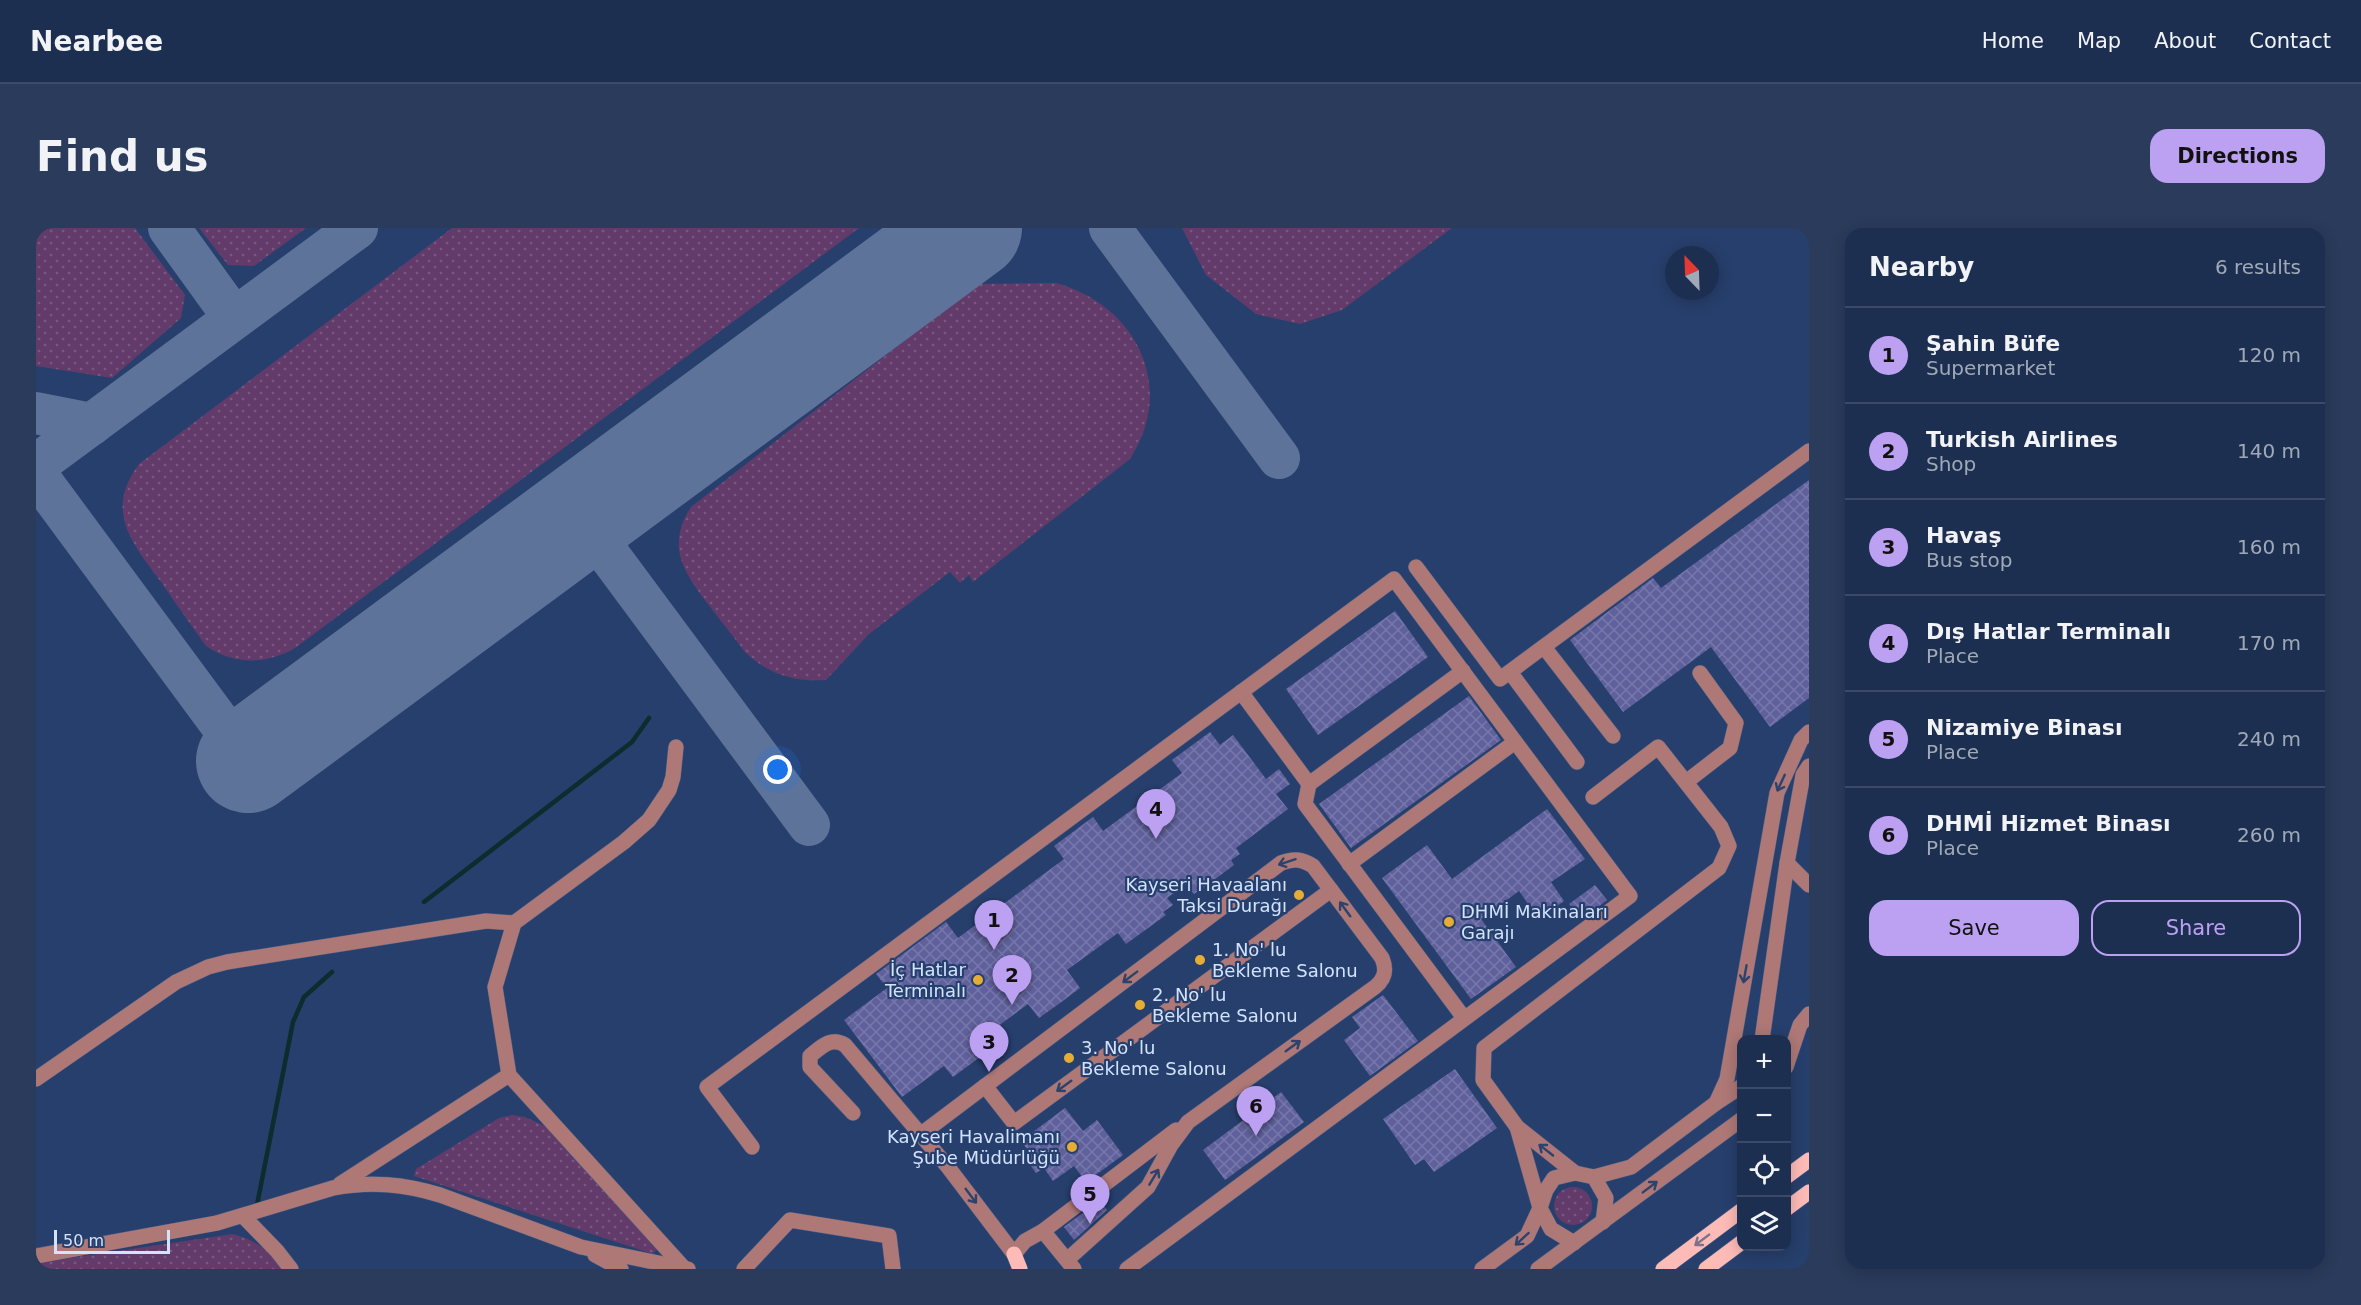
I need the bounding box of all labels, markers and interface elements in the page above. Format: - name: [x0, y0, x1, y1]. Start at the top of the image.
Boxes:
- text: Nearbee: [30, 25, 163, 58]
- text: Home: [1982, 29, 2044, 53]
- text: Map: [2077, 29, 2121, 53]
- text: About: [2154, 29, 2216, 53]
- text: Contact: [2249, 29, 2331, 53]
- button: Directions: [2150, 129, 2325, 183]
- text: Find us: [36, 132, 209, 181]
- north arrow: [1665, 246, 1719, 300]
- text: Nearby: [1869, 252, 1974, 282]
- text: 6 results: [2215, 255, 2301, 279]
- text: Şahin Büfe: [1926, 331, 2060, 356]
- text: 1: [1882, 343, 1895, 367]
- text: 120 m: [2237, 343, 2301, 367]
- text: Supermarket: [1926, 356, 2055, 380]
- text: Turkish Airlines: [1926, 427, 2118, 452]
- text: 2: [1882, 439, 1895, 463]
- text: 140 m: [2237, 439, 2301, 463]
- text: Shop: [1926, 452, 1976, 476]
- text: Havaş: [1926, 523, 2002, 548]
- text: 3: [1882, 535, 1895, 559]
- text: 160 m: [2237, 535, 2301, 559]
- text: Bus stop: [1926, 548, 2012, 572]
- text: Dış Hatlar Terminalı: [1926, 619, 2171, 644]
- text: 4: [1882, 631, 1895, 655]
- text: 170 m: [2237, 631, 2301, 655]
- text: Place: [1926, 644, 1979, 668]
- text: Nizamiye Binası: [1926, 715, 2122, 740]
- text: 5: [1882, 727, 1895, 751]
- text: 240 m: [2237, 727, 2301, 751]
- text: Place: [1926, 740, 1979, 764]
- your location: [763, 755, 792, 784]
- one-way arrow: [1775, 774, 1787, 792]
- pin: 4: [1136, 790, 1176, 839]
- text: DHMİ Hizmet Binası: [1926, 811, 2171, 836]
- text: 6: [1882, 823, 1895, 847]
- text: 260 m: [2237, 823, 2301, 847]
- text: Place: [1926, 836, 1979, 860]
- one-way arrow: [1278, 858, 1297, 869]
- place label: Kayseri Havaalanı Taksi Durağı: [1126, 874, 1287, 916]
- marker: Kayseri Havaalanı Taksi Durağı: [1292, 888, 1306, 902]
- pin: 1: [974, 900, 1014, 950]
- button: Save: [1869, 900, 2079, 956]
- button: Share: [2091, 900, 2301, 956]
- one-way arrow: [1339, 901, 1351, 917]
- place label: DHMİ Makinaları Garajı: [1461, 901, 1608, 943]
- marker: DHMİ Makinaları Garajı: [1442, 915, 1456, 929]
- place label: 1. No' lu Bekleme Salonu: [1212, 939, 1358, 981]
- marker: 1. No' lu Bekleme Salonu: [1193, 953, 1207, 967]
- pin: 2: [992, 956, 1032, 1005]
- place label: İç Hatlar Terminalı: [884, 959, 967, 1001]
- one-way arrow: [1739, 964, 1750, 984]
- one-way arrow: [1122, 970, 1138, 983]
- marker: İç Hatlar Terminalı: [971, 973, 985, 987]
- place label: 2. No' lu Bekleme Salonu: [1152, 984, 1298, 1026]
- marker: 2. No' lu Bekleme Salonu: [1133, 998, 1147, 1012]
- pin: 3: [970, 1022, 1008, 1072]
- map controls: [1737, 1035, 1791, 1251]
- button: +: [1737, 1035, 1791, 1089]
- place label: 3. No' lu Bekleme Salonu: [1081, 1037, 1227, 1079]
- one-way arrow: [1285, 1040, 1301, 1052]
- marker: 3. No' lu Bekleme Salonu: [1062, 1051, 1076, 1065]
- one-way arrow: [1057, 1080, 1073, 1092]
- pin: 6: [1236, 1086, 1276, 1136]
- button: −: [1737, 1089, 1791, 1143]
- place label: Kayseri Havalimanı Şube Müdürlüğü: [887, 1126, 1060, 1168]
- marker: Kayseri Havalimanı Şube Müdürlüğü: [1065, 1140, 1079, 1154]
- one-way arrow: [1538, 1143, 1554, 1156]
- button: locate: [1737, 1143, 1791, 1197]
- one-way arrow: [1148, 1169, 1160, 1186]
- pin: 5: [1070, 1174, 1110, 1224]
- one-way arrow: [1642, 1180, 1658, 1193]
- one-way arrow: [964, 1188, 977, 1204]
- button: layers: [1737, 1197, 1791, 1251]
- scale bar: [54, 1227, 170, 1254]
- text: 50 m: [63, 1231, 104, 1250]
- one-way arrow: [1514, 1232, 1529, 1246]
- one-way arrow: [1695, 1233, 1711, 1246]

